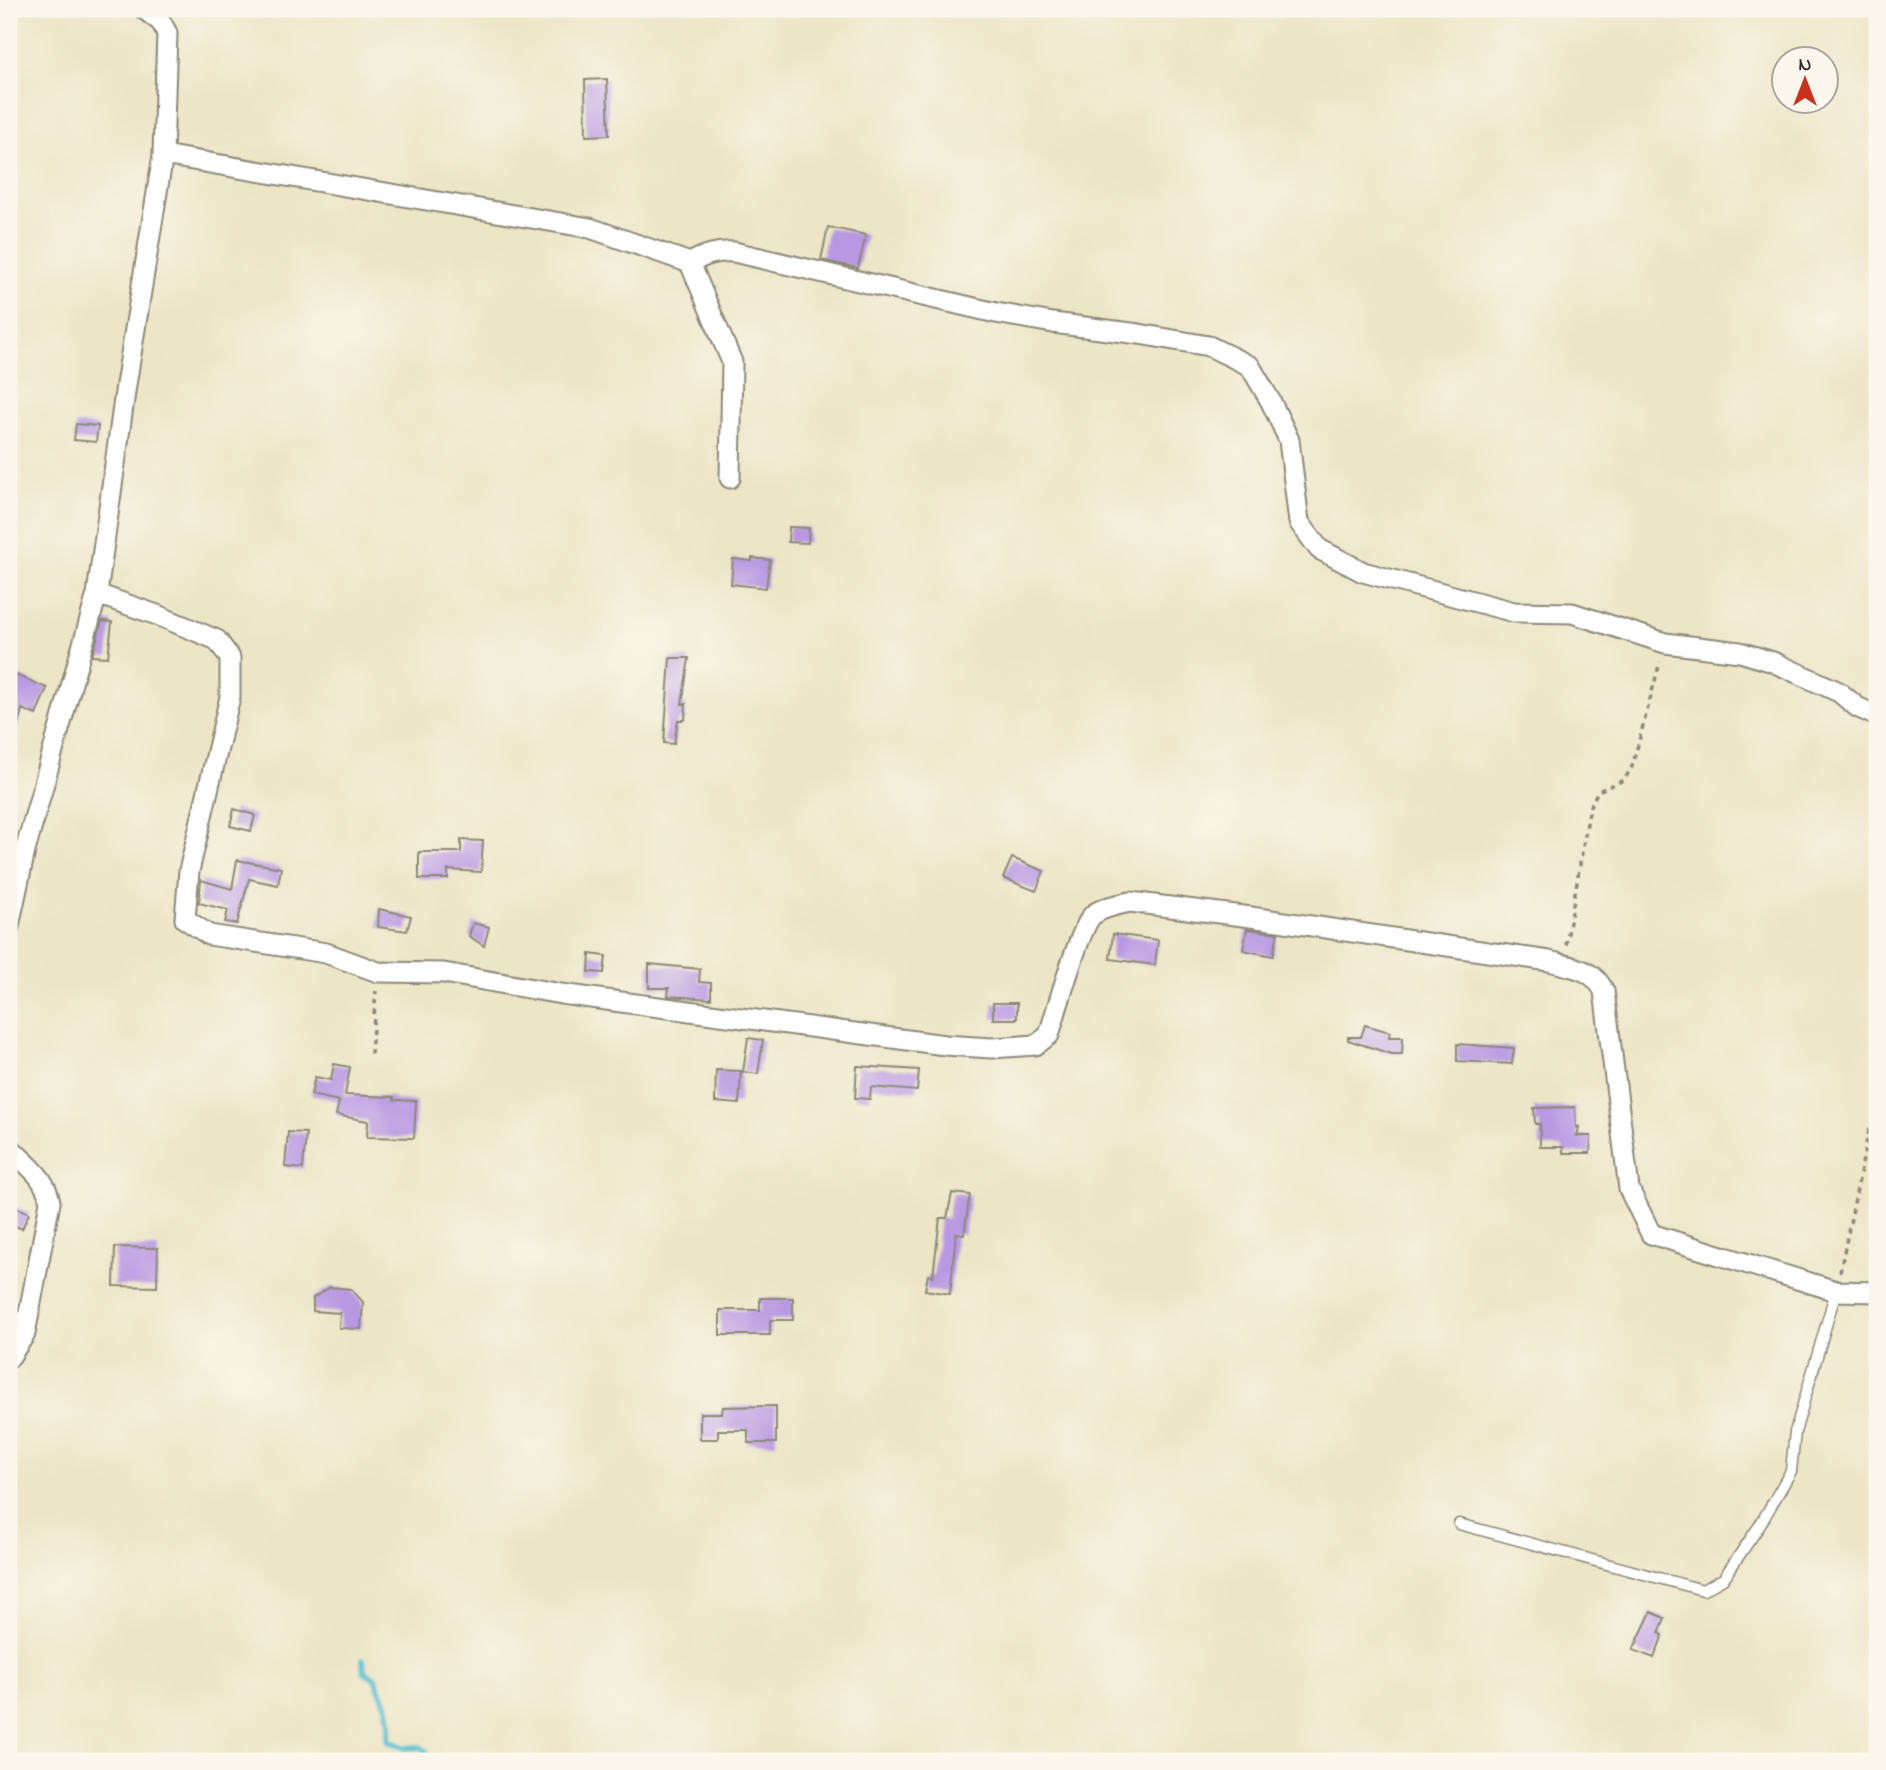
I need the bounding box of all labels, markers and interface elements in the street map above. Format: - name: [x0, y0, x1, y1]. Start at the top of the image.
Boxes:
- north arrow: [1770, 46, 1840, 116]
- text: N: [1799, 52, 1812, 79]

